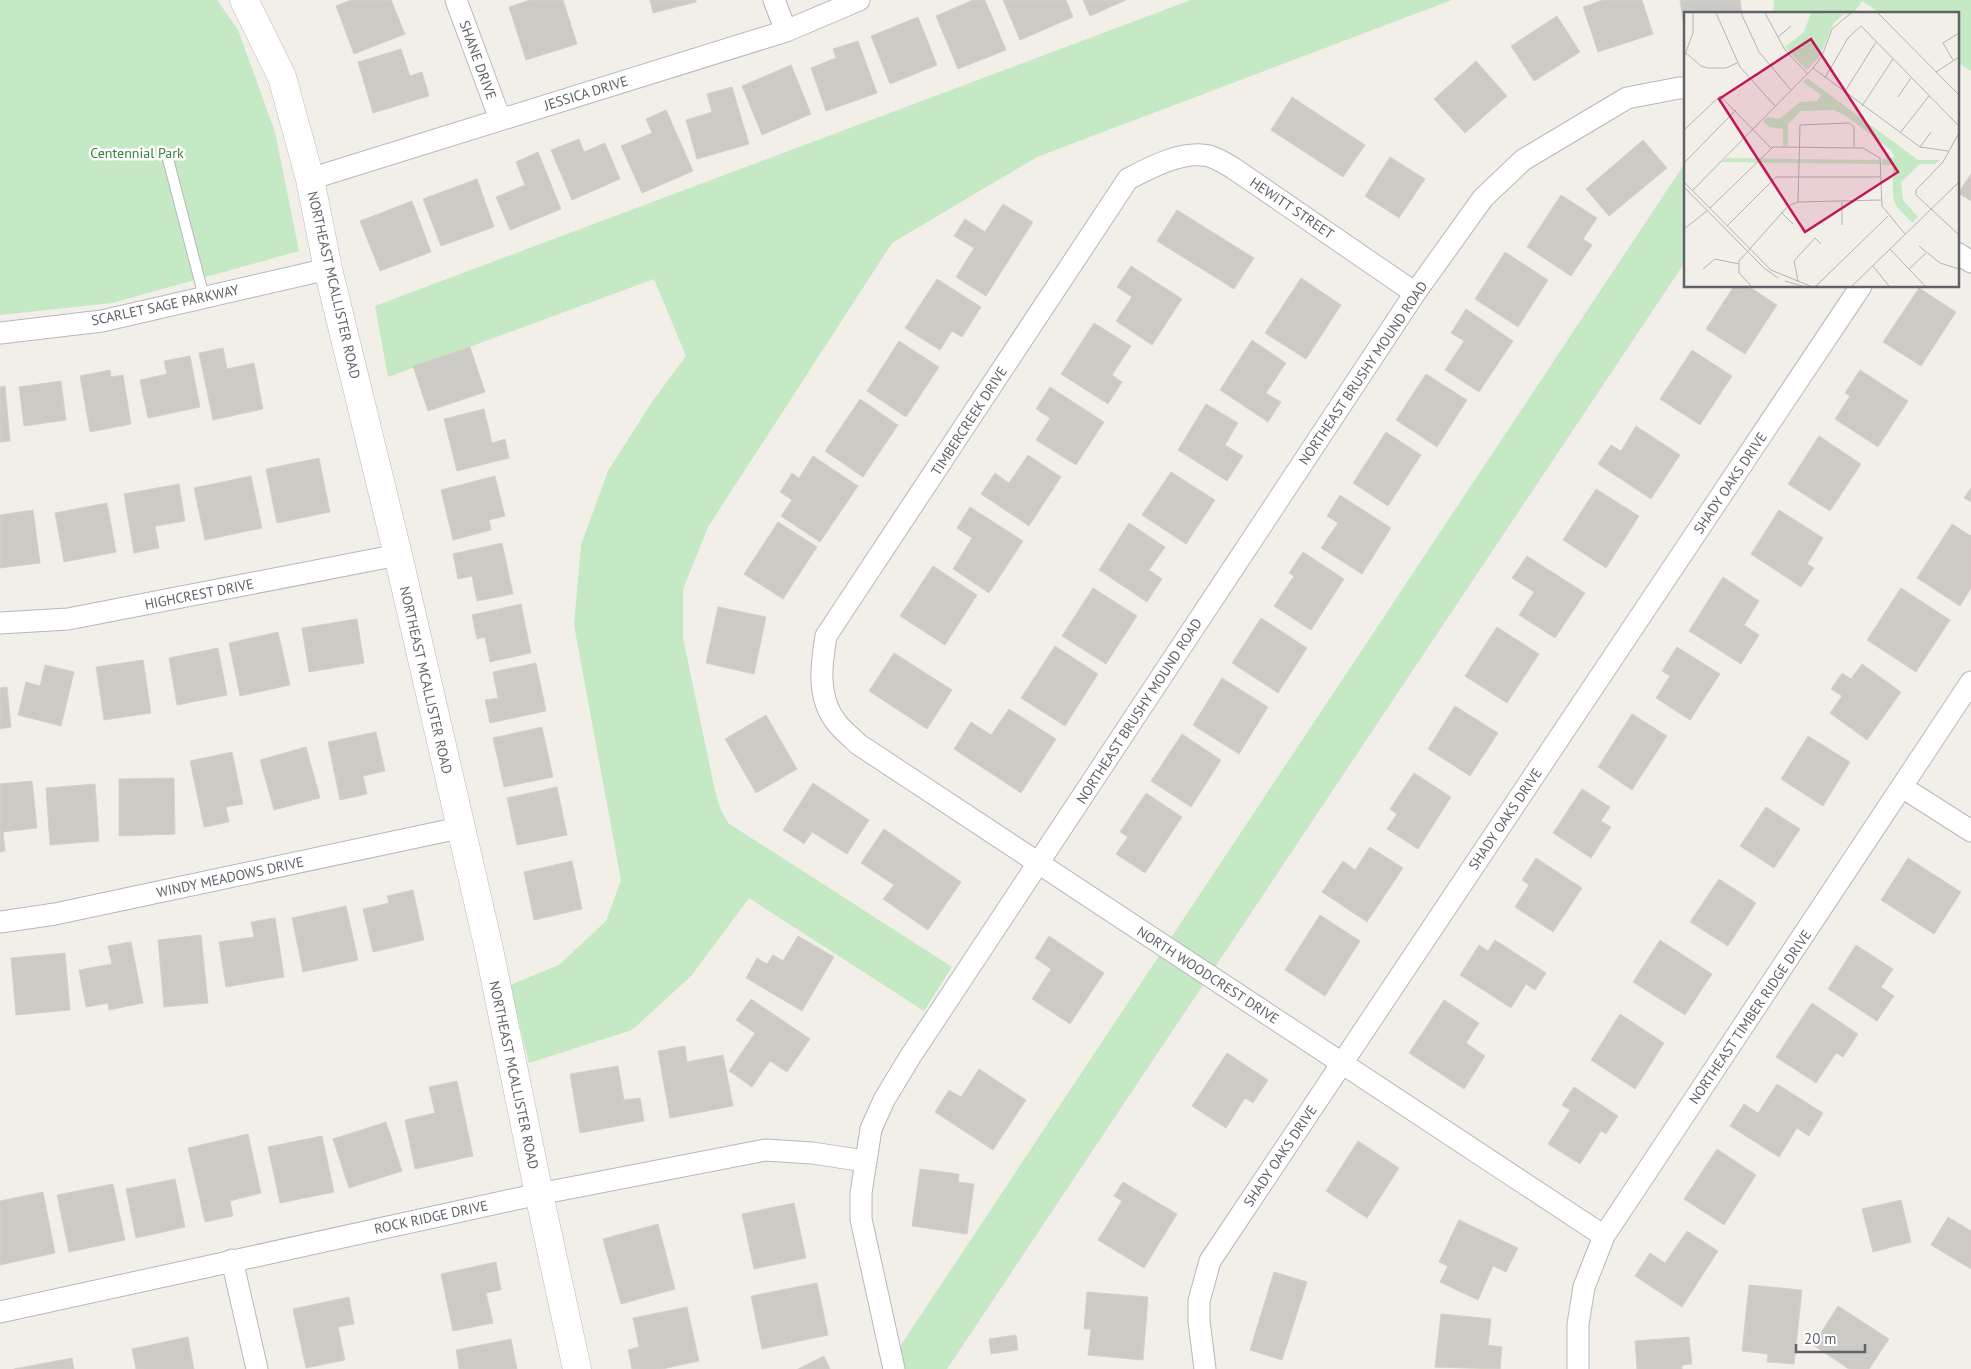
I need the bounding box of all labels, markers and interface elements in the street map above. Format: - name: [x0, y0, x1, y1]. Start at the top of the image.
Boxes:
- inset map: [1684, 12, 1958, 288]
- street label: SHANE DRIVE: [455, 18, 501, 102]
- street label: JESSICA DRIVE: [541, 72, 630, 115]
- park label: Centennial Park: [90, 144, 184, 162]
- street label: HEWITT STREET: [1246, 173, 1338, 243]
- street label: NORTHEAST MCALLISTER ROAD: [304, 189, 364, 381]
- street label: NORTHEAST BRUSHY MOUND ROAD: [1295, 278, 1431, 468]
- street label: SCARLET SAGE PARKWAY: [89, 281, 241, 329]
- street label: TIMBERCREEK DRIVE: [927, 363, 1011, 479]
- street label: SHADY OAKS DRIVE: [1689, 429, 1771, 537]
- street label: HIGHCREST DRIVE: [143, 575, 255, 613]
- street label: NORTHEAST MCALLISTER ROAD: [396, 584, 456, 776]
- street label: NORTHEAST BRUSHY MOUND ROAD: [1072, 615, 1206, 807]
- street label: SHADY OAKS DRIVE: [1464, 765, 1546, 873]
- street label: WINDY MEADOWS DRIVE: [155, 853, 305, 901]
- street label: NORTH WOODCREST DRIVE: [1133, 922, 1283, 1028]
- street label: NORTHEAST TIMBER RIDGE DRIVE: [1685, 926, 1815, 1108]
- street label: NORTHEAST MCALLISTER ROAD: [485, 979, 543, 1171]
- street label: SHADY OAKS DRIVE: [1239, 1102, 1321, 1210]
- street label: ROCK RIDGE DRIVE: [373, 1196, 489, 1238]
- scale bar: [1796, 1322, 1865, 1354]
- text: 20 m: [1804, 1329, 1837, 1348]

